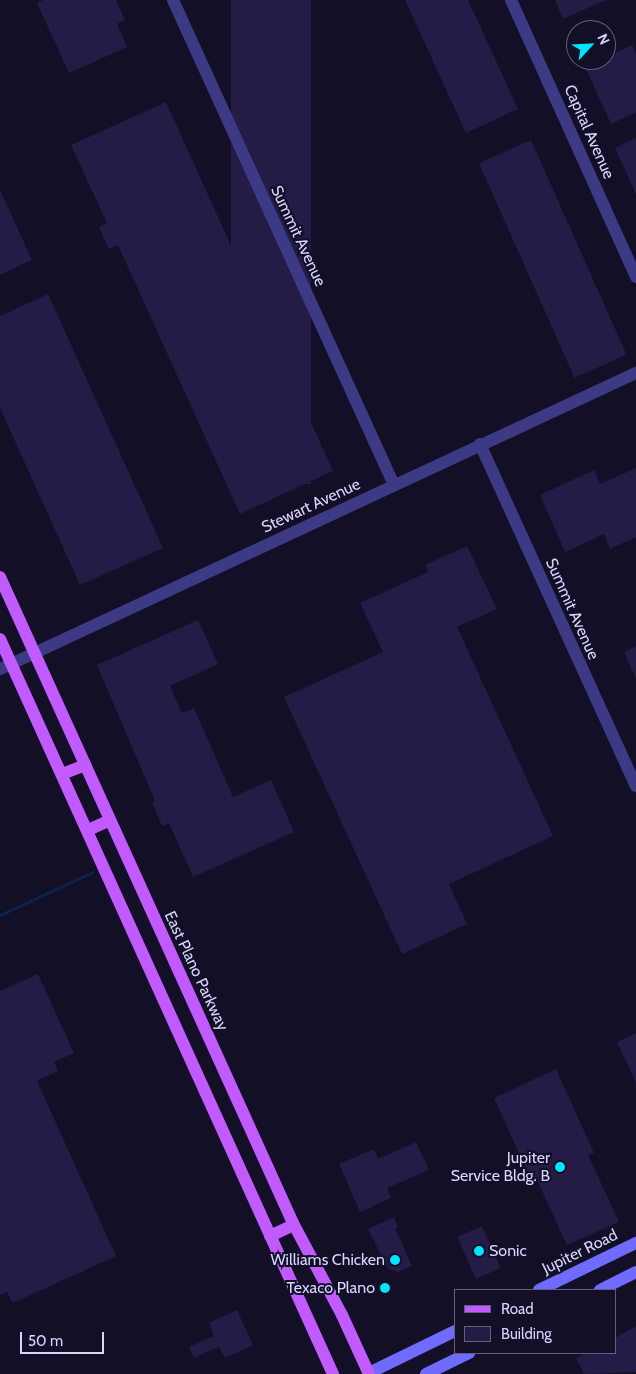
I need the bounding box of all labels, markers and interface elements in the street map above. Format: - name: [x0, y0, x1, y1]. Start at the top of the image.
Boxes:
- north arrow: [566, 20, 616, 70]
- text: N: [593, 31, 614, 47]
- street label: Capital Avenue: [560, 82, 618, 182]
- street label: Summit Avenue: [266, 183, 330, 289]
- street label: Stewart Avenue: [259, 475, 363, 537]
- street label: Summit Avenue: [541, 555, 603, 663]
- street label: East Plano Parkway: [160, 908, 232, 1034]
- place label: Jupiter Service Bldg. B: [451, 1148, 550, 1186]
- marker: Jupiter Service Bldg. B: [554, 1161, 566, 1173]
- street label: Jupiter Road: [539, 1226, 621, 1278]
- place label: Sonic: [489, 1241, 527, 1261]
- marker: Sonic: [473, 1245, 485, 1257]
- place label: Williams Chicken: [271, 1250, 385, 1270]
- marker: Williams Chicken: [389, 1254, 401, 1266]
- place label: Texaco Plano: [287, 1278, 375, 1298]
- marker: Texaco Plano: [379, 1282, 391, 1294]
- legend: [454, 1289, 616, 1354]
- text: Road: [501, 1300, 534, 1318]
- scale bar: [22, 1322, 106, 1354]
- text: Building: [501, 1325, 552, 1343]
- text: 50 m: [28, 1332, 63, 1350]

